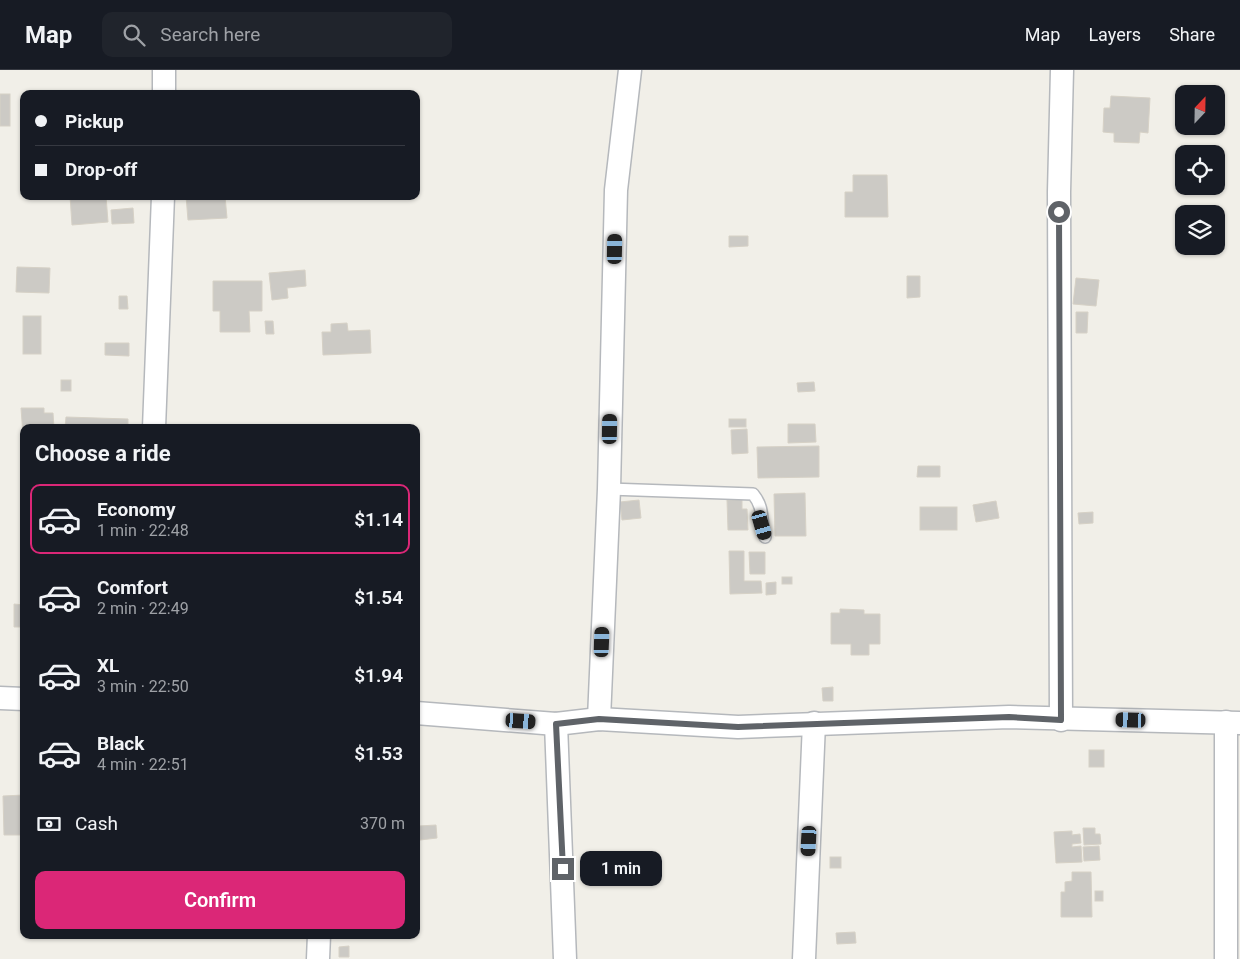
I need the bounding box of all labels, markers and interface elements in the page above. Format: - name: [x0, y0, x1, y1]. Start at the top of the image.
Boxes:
- search box: [102, 12, 452, 57]
- text: Map: [25, 21, 72, 49]
- icon: search: [120, 21, 148, 49]
- text: Search here: [160, 23, 260, 46]
- text: Map: [1025, 24, 1060, 45]
- text: Layers: [1088, 24, 1141, 45]
- text: Share: [1169, 24, 1215, 45]
- north arrow: [1175, 85, 1225, 135]
- map controls: [1175, 85, 1225, 255]
- text: Pickup: [65, 110, 124, 133]
- button: locate: [1175, 145, 1225, 195]
- text: Drop-off: [65, 158, 137, 181]
- route start: [1048, 201, 1070, 223]
- button: layers: [1175, 205, 1225, 255]
- car: [607, 234, 622, 264]
- car: [602, 414, 617, 444]
- text: Choose a ride: [35, 441, 171, 466]
- icon: car: [37, 497, 82, 542]
- text: Economy: [97, 498, 176, 521]
- text: $1.14: [354, 508, 403, 531]
- car: [750, 509, 773, 541]
- text: 1 min · 22:48: [97, 521, 189, 540]
- icon: car: [37, 575, 82, 620]
- text: Comfort: [97, 576, 168, 599]
- text: $1.54: [354, 586, 403, 609]
- text: 2 min · 22:49: [97, 599, 189, 618]
- car: [593, 627, 610, 657]
- icon: car: [37, 653, 82, 698]
- text: XL: [97, 654, 119, 677]
- text: $1.94: [354, 664, 403, 687]
- text: 3 min · 22:50: [97, 677, 189, 696]
- car: [505, 712, 536, 730]
- car: [1115, 712, 1146, 728]
- icon: car: [37, 731, 82, 776]
- text: Black: [97, 732, 144, 755]
- text: $1.53: [354, 742, 403, 765]
- text: 4 min · 22:51: [97, 755, 189, 774]
- icon: cash: [35, 810, 63, 838]
- text: Cash: [75, 812, 118, 835]
- text: 370 m: [360, 814, 405, 833]
- car: [800, 826, 817, 856]
- callout: 1 min: [580, 852, 663, 886]
- route end: [552, 858, 574, 880]
- text: 1 min: [601, 859, 641, 878]
- button: Confirm: [35, 871, 405, 929]

